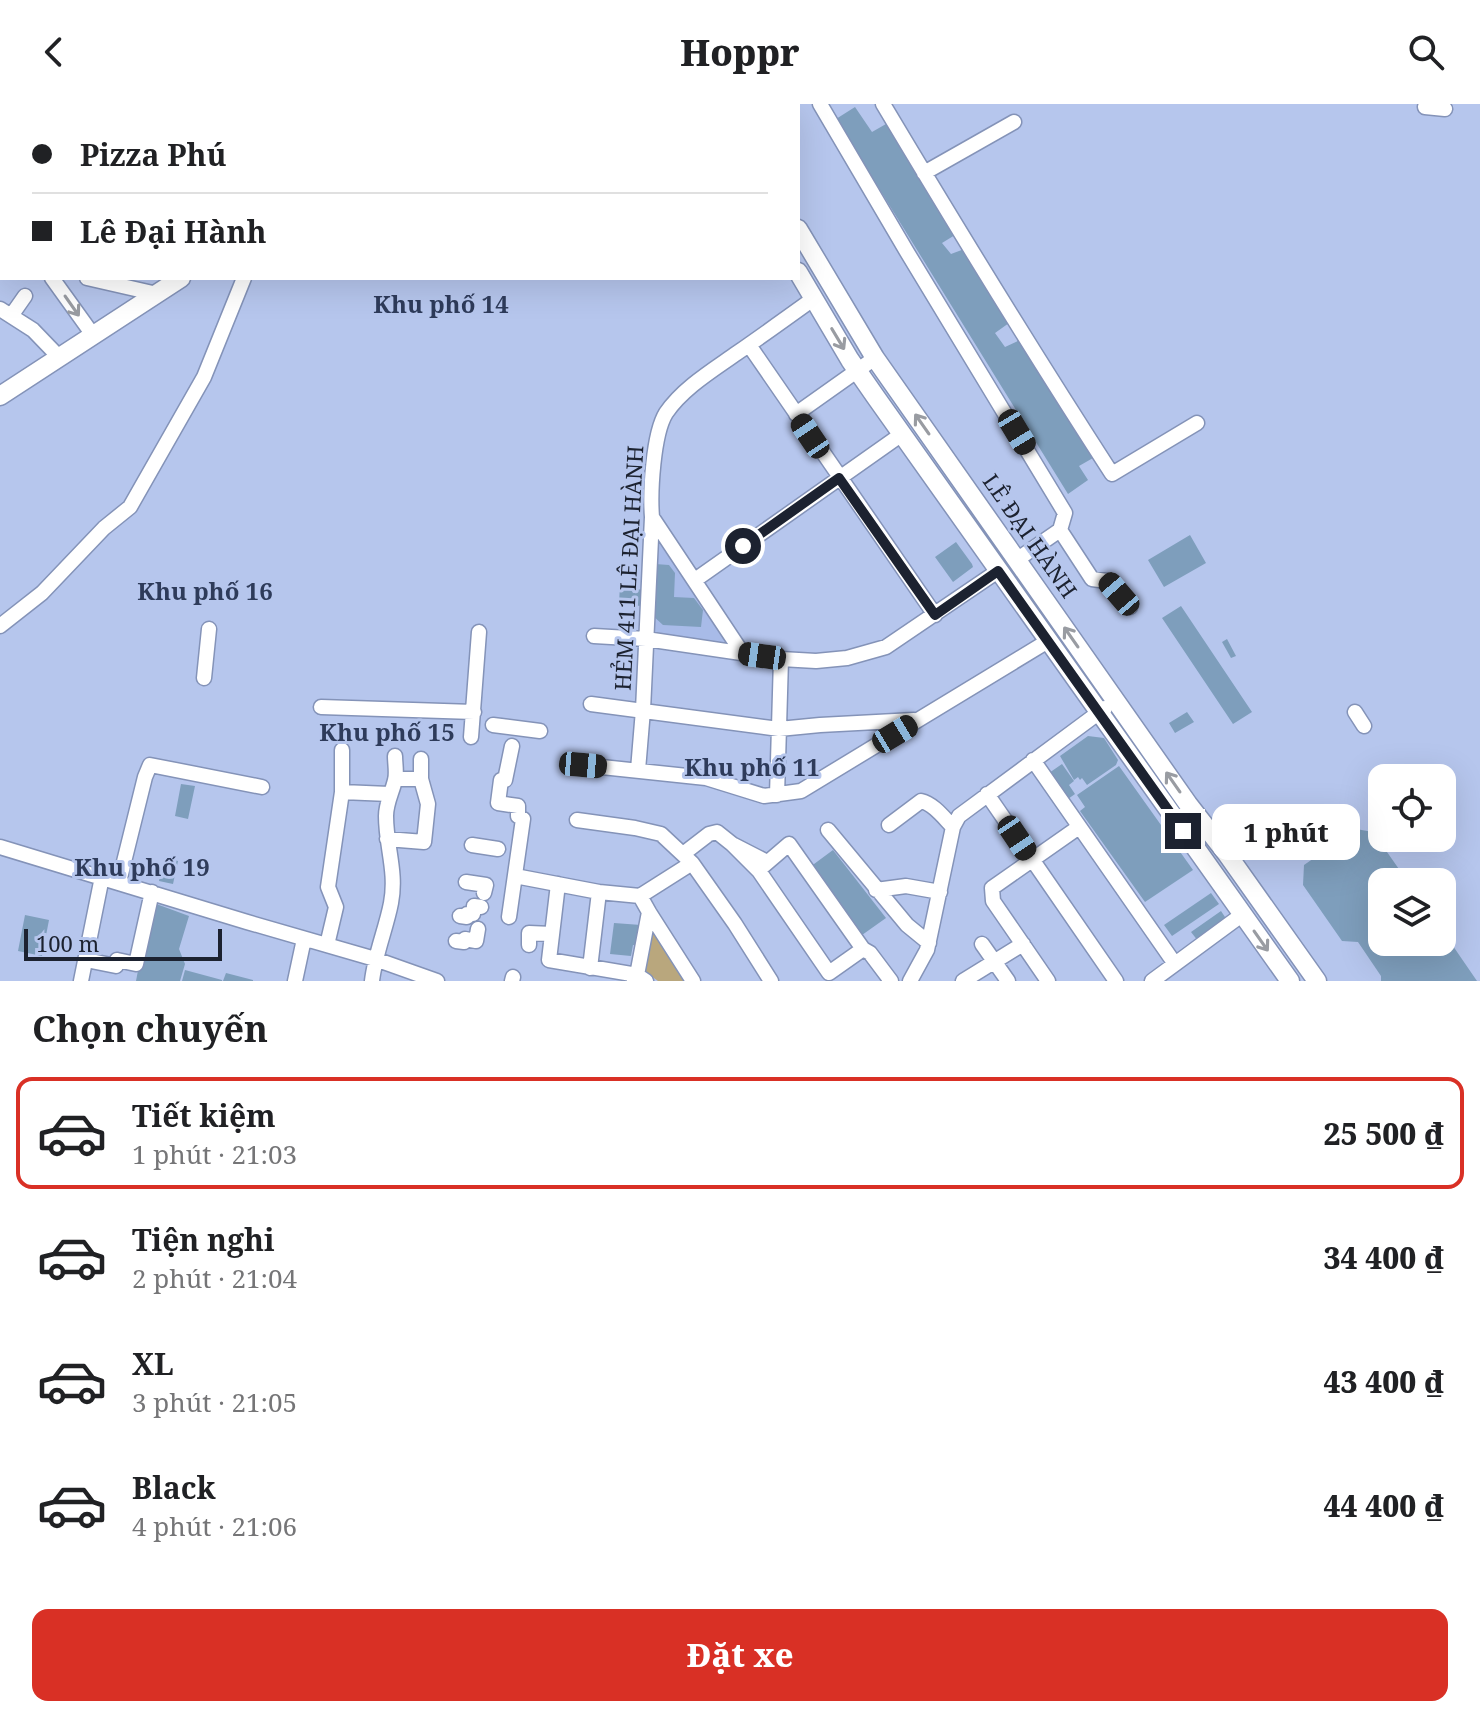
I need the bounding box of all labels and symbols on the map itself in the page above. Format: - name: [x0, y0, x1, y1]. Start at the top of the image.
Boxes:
- district label: Khu phố 14: [373, 287, 509, 320]
- one-way arrow: [64, 295, 80, 317]
- one-way arrow: [830, 327, 846, 350]
- car: [994, 405, 1040, 459]
- car: [787, 409, 833, 463]
- one-way arrow: [914, 414, 930, 436]
- street label: HẺM 411 LÊ ĐẠI HÀNH: [607, 445, 649, 691]
- street label: LÊ ĐẠI HÀNH: [977, 467, 1085, 603]
- route start: [725, 528, 761, 564]
- car: [1094, 568, 1144, 620]
- district label: Khu phố 16: [137, 574, 273, 607]
- one-way arrow: [1063, 626, 1079, 648]
- car: [737, 641, 787, 671]
- car: [868, 711, 922, 757]
- district label: Khu phố 15: [319, 715, 455, 748]
- district label: Khu phố 11: [684, 750, 820, 783]
- car: [558, 751, 608, 779]
- one-way arrow: [1164, 771, 1181, 793]
- callout: 1 phút: [1211, 803, 1359, 859]
- car: [994, 811, 1040, 865]
- route end: [1165, 813, 1201, 849]
- district label: Khu phố 19: [74, 850, 210, 883]
- scale bar: [24, 925, 222, 961]
- one-way arrow: [1253, 930, 1270, 952]

